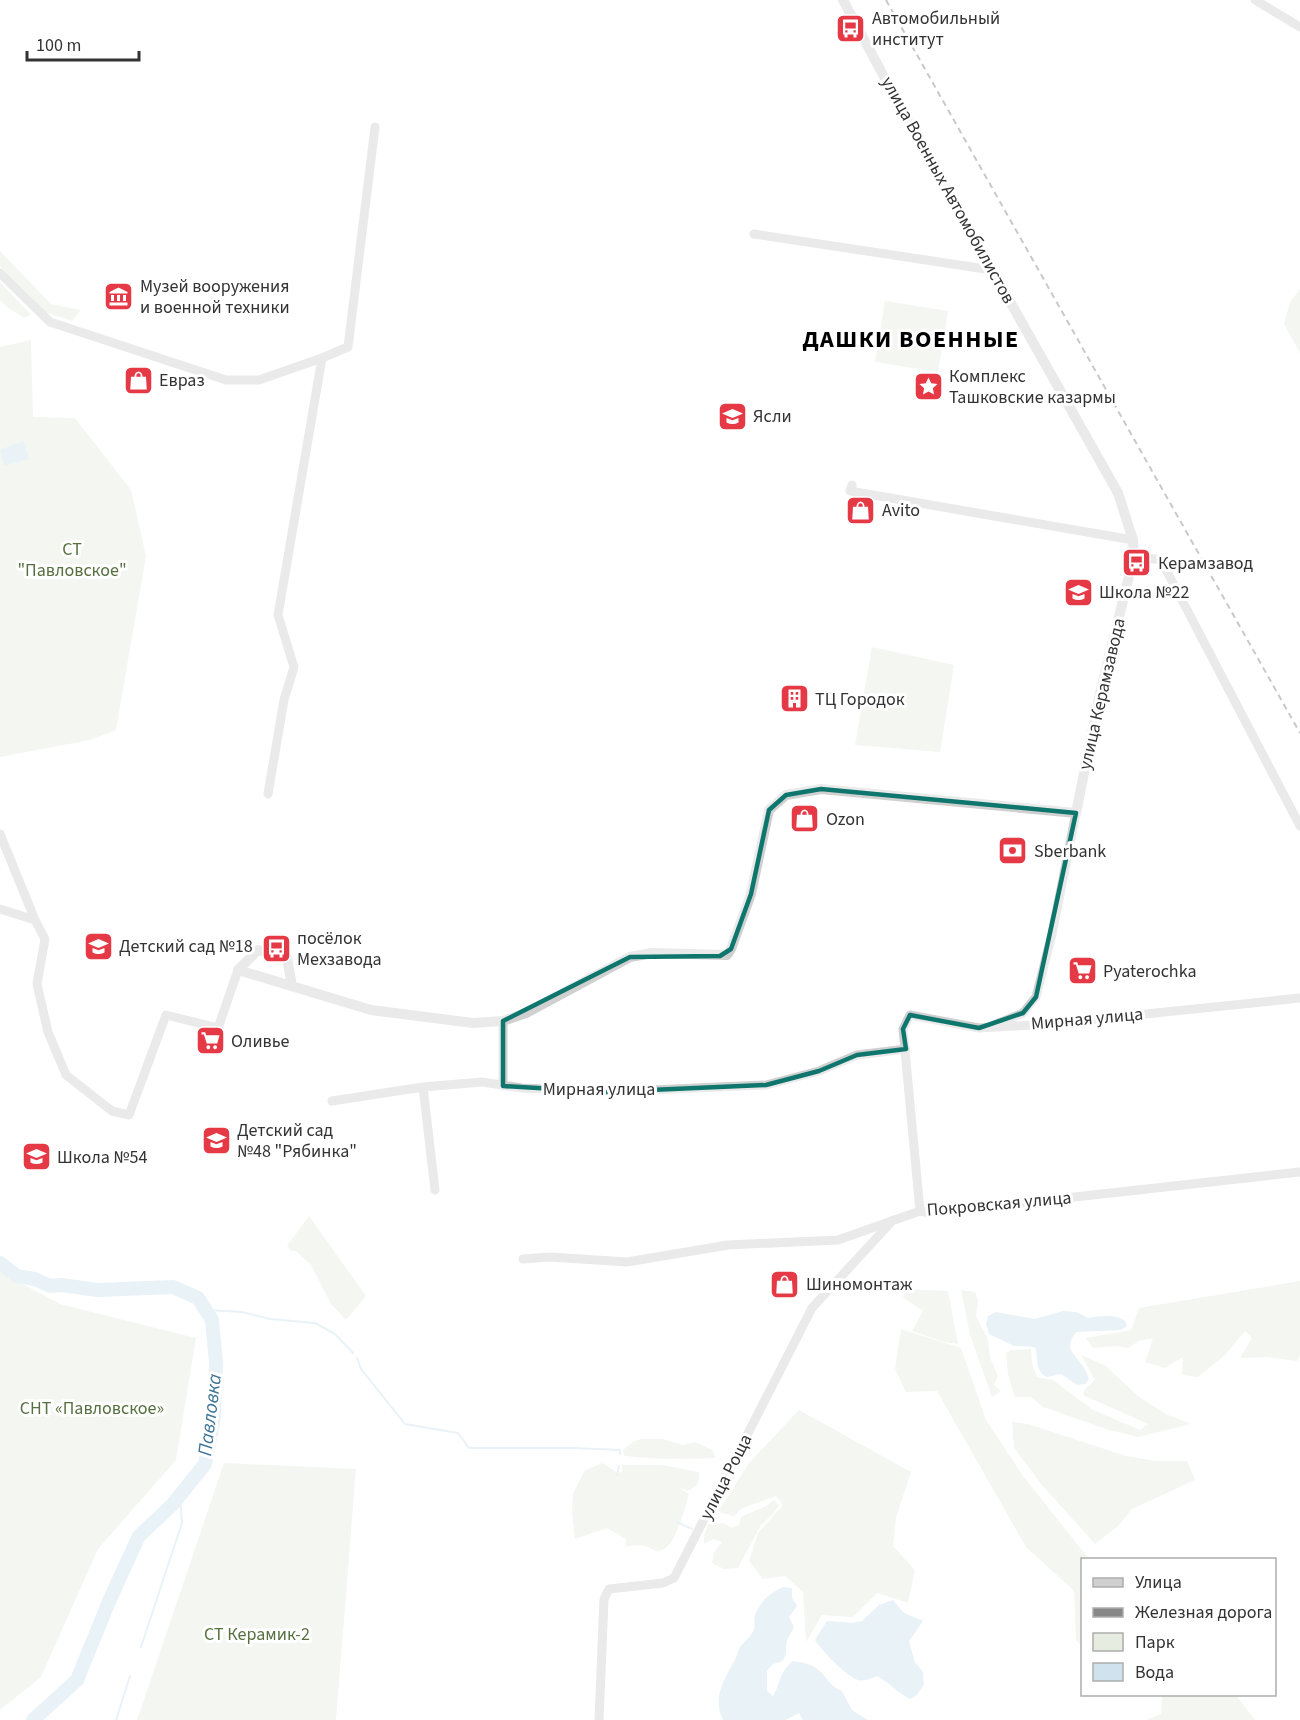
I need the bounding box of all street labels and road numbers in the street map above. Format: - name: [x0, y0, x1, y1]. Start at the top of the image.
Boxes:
- street label: улица Военных Автомобилистов: [875, 72, 1021, 308]
- street label: улица Керамзавода: [1072, 616, 1132, 772]
- street label: Мирная улица: [1030, 1002, 1144, 1036]
- street label: Мирная улица: [543, 1077, 655, 1102]
- street label: Покровская улица: [926, 1185, 1072, 1223]
- street label: улица Роща: [694, 1430, 758, 1524]

